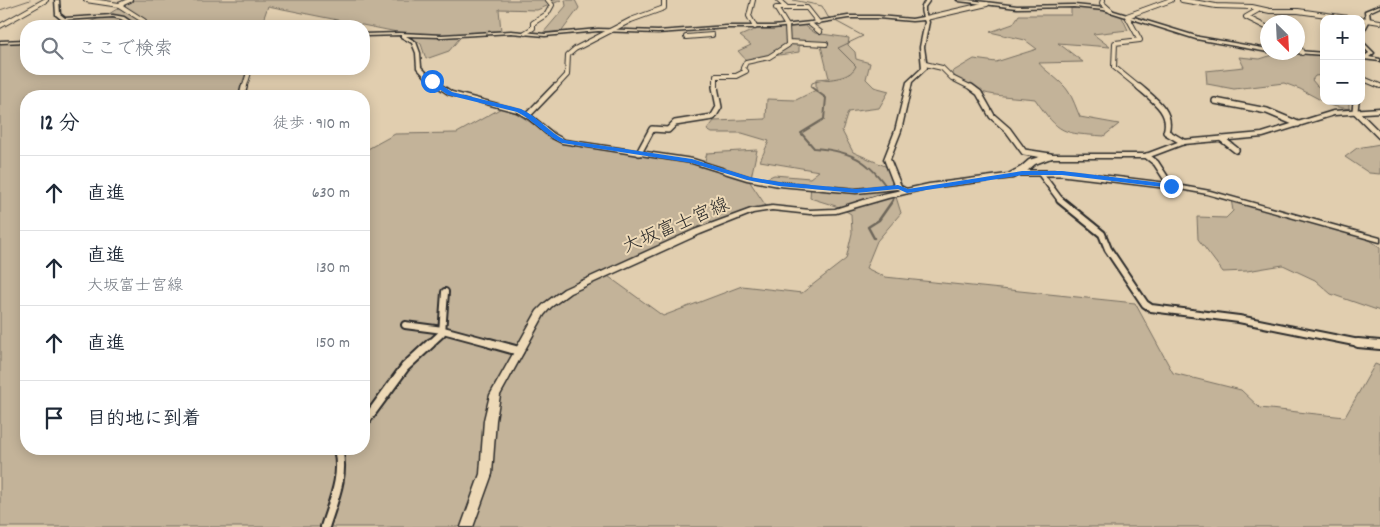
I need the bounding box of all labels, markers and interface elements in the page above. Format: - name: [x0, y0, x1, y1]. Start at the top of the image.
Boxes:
- north arrow: [1260, 15, 1305, 60]
- map controls: [1320, 15, 1365, 105]
- button: +: [1320, 15, 1365, 60]
- search box: [20, 20, 370, 75]
- icon: search: [38, 34, 66, 62]
- text: ここで検索: [78, 37, 173, 64]
- button: −: [1320, 60, 1365, 105]
- route start: [421, 70, 444, 93]
- text: 12 分: [40, 110, 80, 140]
- text: 徒歩 · 910 m: [273, 113, 350, 136]
- route end: [1160, 175, 1183, 198]
- icon: ahead: [40, 179, 68, 207]
- text: 直進: [87, 182, 125, 209]
- text: 630 m: [312, 182, 350, 205]
- street label: 大坂富士宮線: [619, 193, 734, 262]
- text: 直進: [87, 244, 125, 271]
- icon: ahead: [40, 254, 68, 282]
- text: 130 m: [316, 257, 350, 280]
- text: 大坂富士宮線: [87, 275, 183, 298]
- icon: ahead: [40, 329, 68, 357]
- text: 直進: [87, 332, 125, 359]
- text: 150 m: [316, 332, 350, 355]
- icon: arrive: [40, 404, 68, 432]
- text: 目的地に到着: [87, 407, 201, 434]

